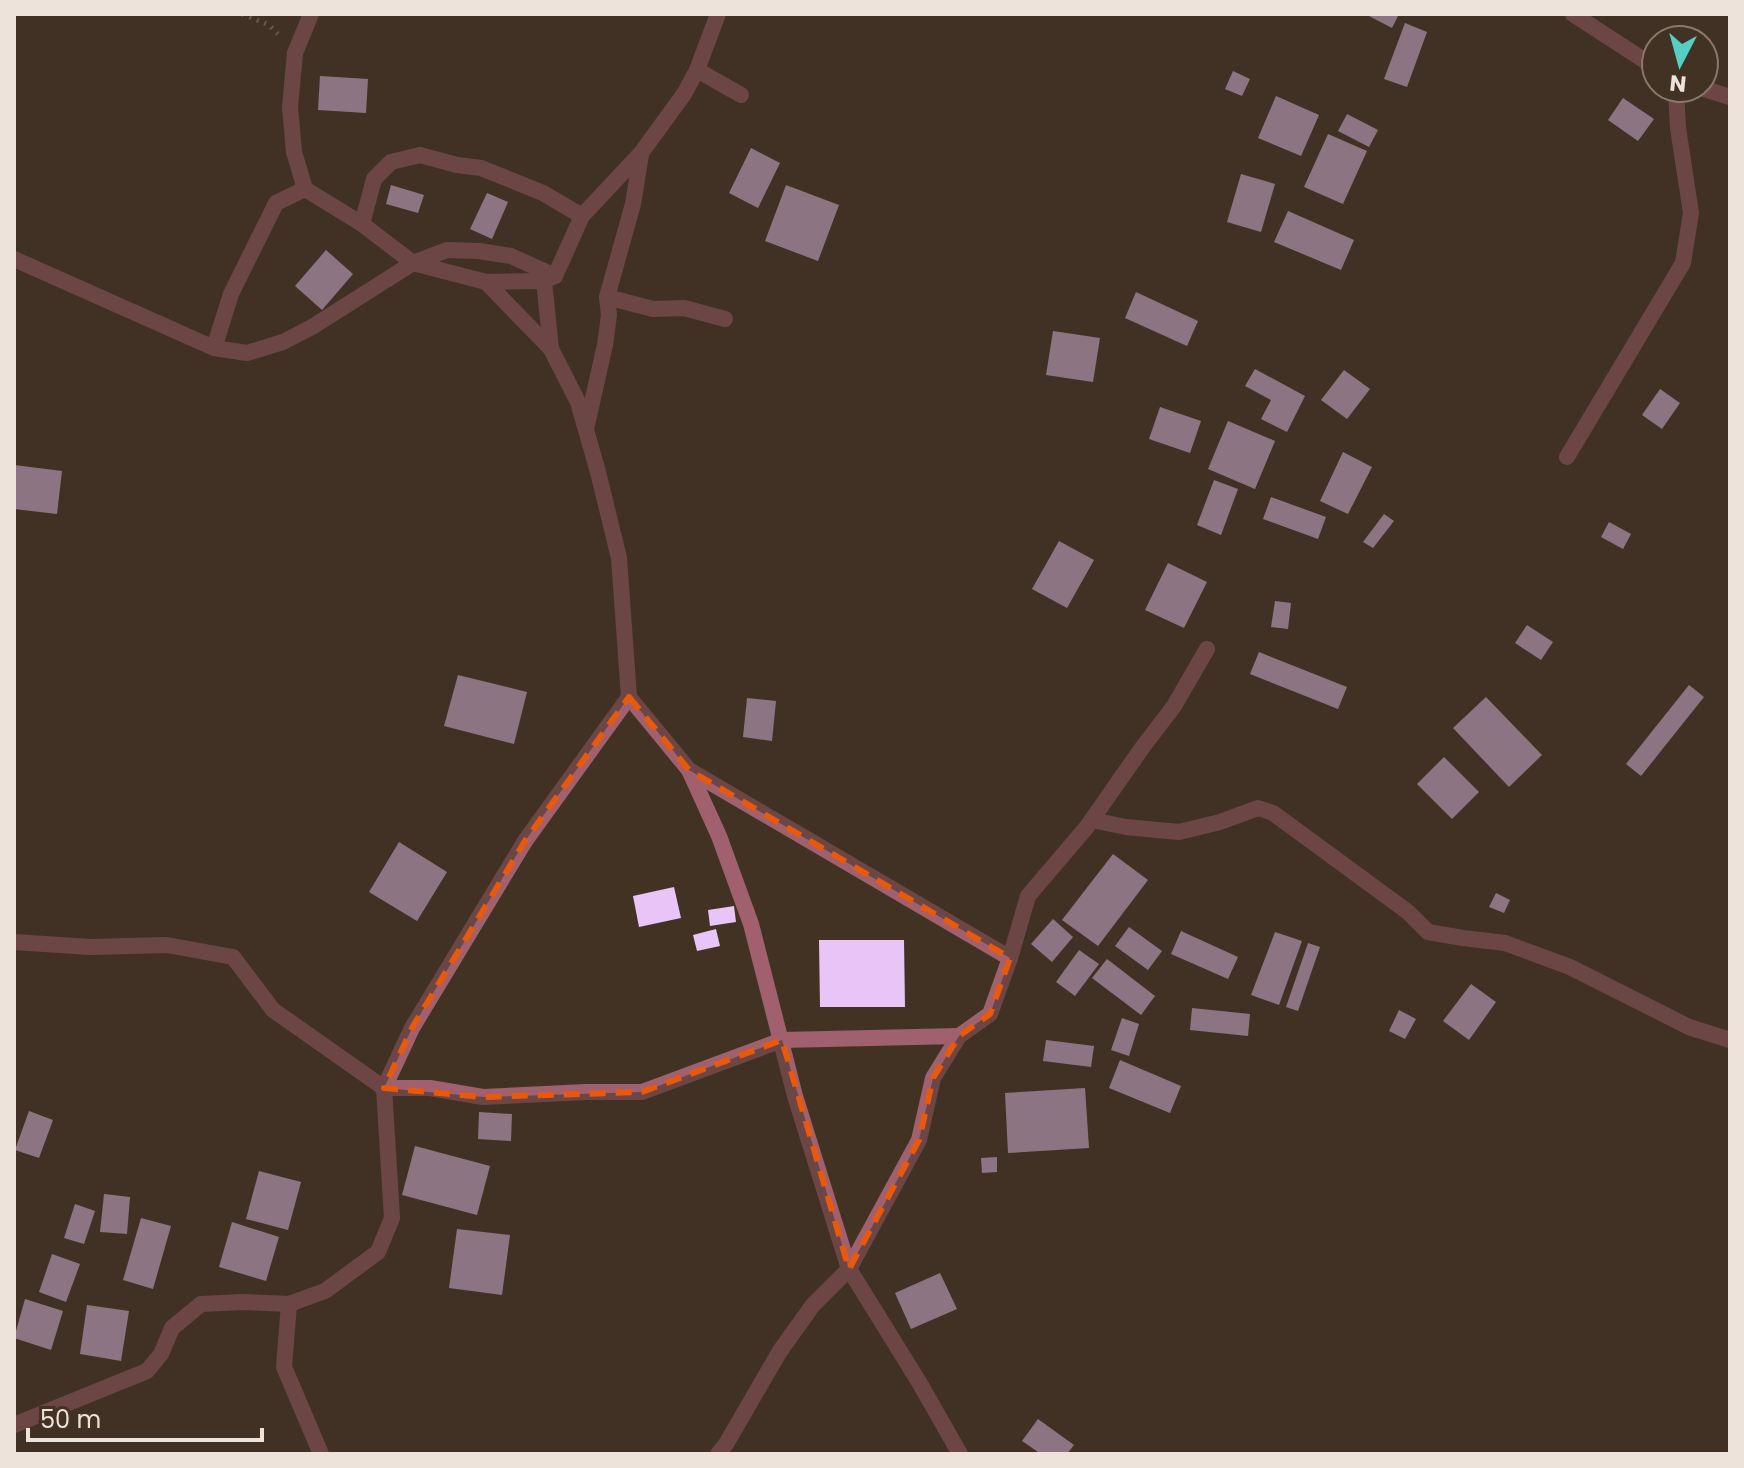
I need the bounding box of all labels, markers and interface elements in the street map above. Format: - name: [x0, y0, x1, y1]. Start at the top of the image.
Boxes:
- north arrow: [1640, 24, 1720, 104]
- text: N: [1668, 67, 1688, 100]
- scale bar: [28, 1392, 262, 1442]
- text: 50 m: [40, 1403, 101, 1436]

